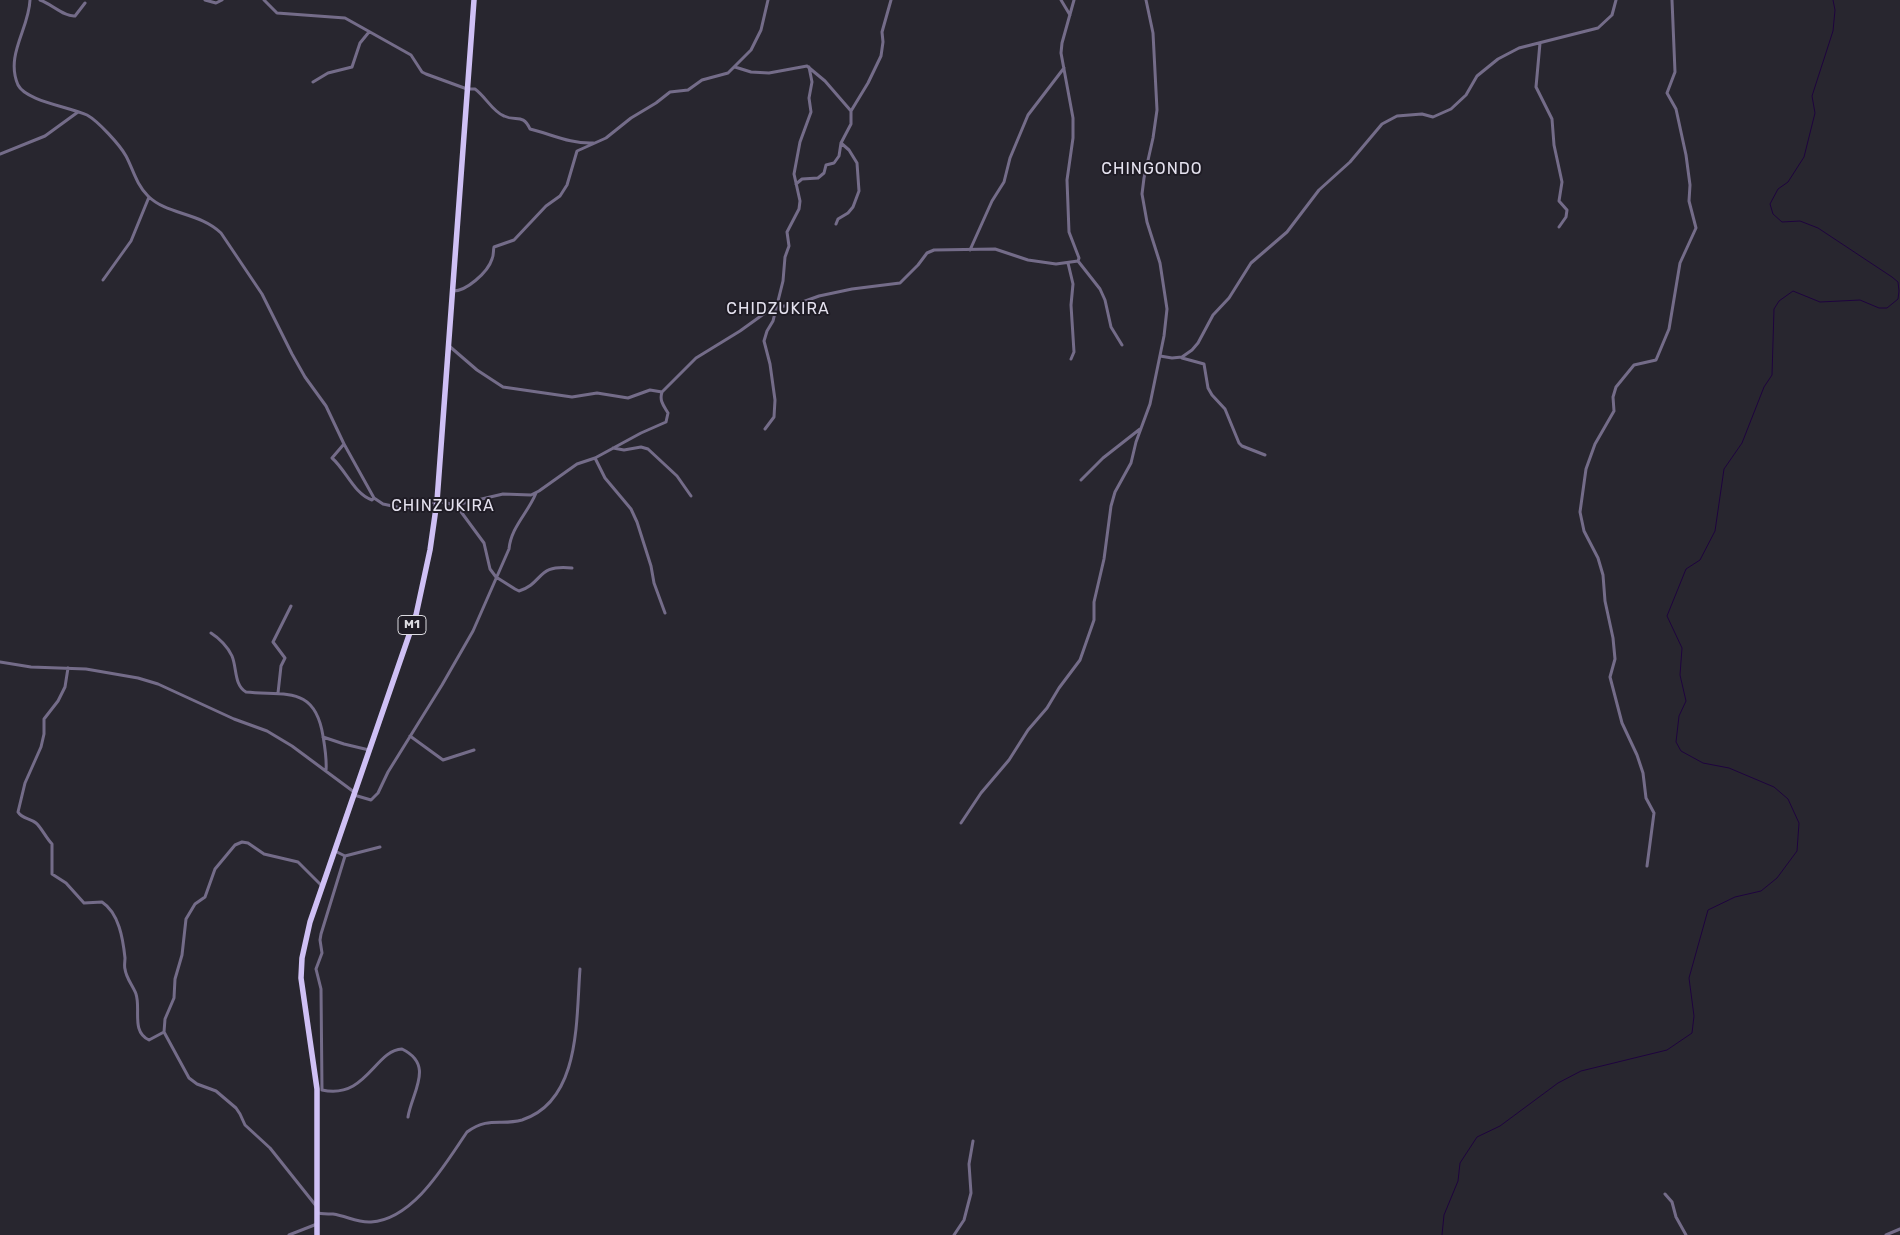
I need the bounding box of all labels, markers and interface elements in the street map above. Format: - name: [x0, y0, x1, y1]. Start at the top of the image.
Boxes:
- district label: CHINGONDO: [1100, 159, 1204, 179]
- district label: CHIDZUKIRA: [725, 299, 831, 319]
- district label: CHINZUKIRA: [390, 496, 496, 516]
- road number: M1: [398, 616, 426, 634]

